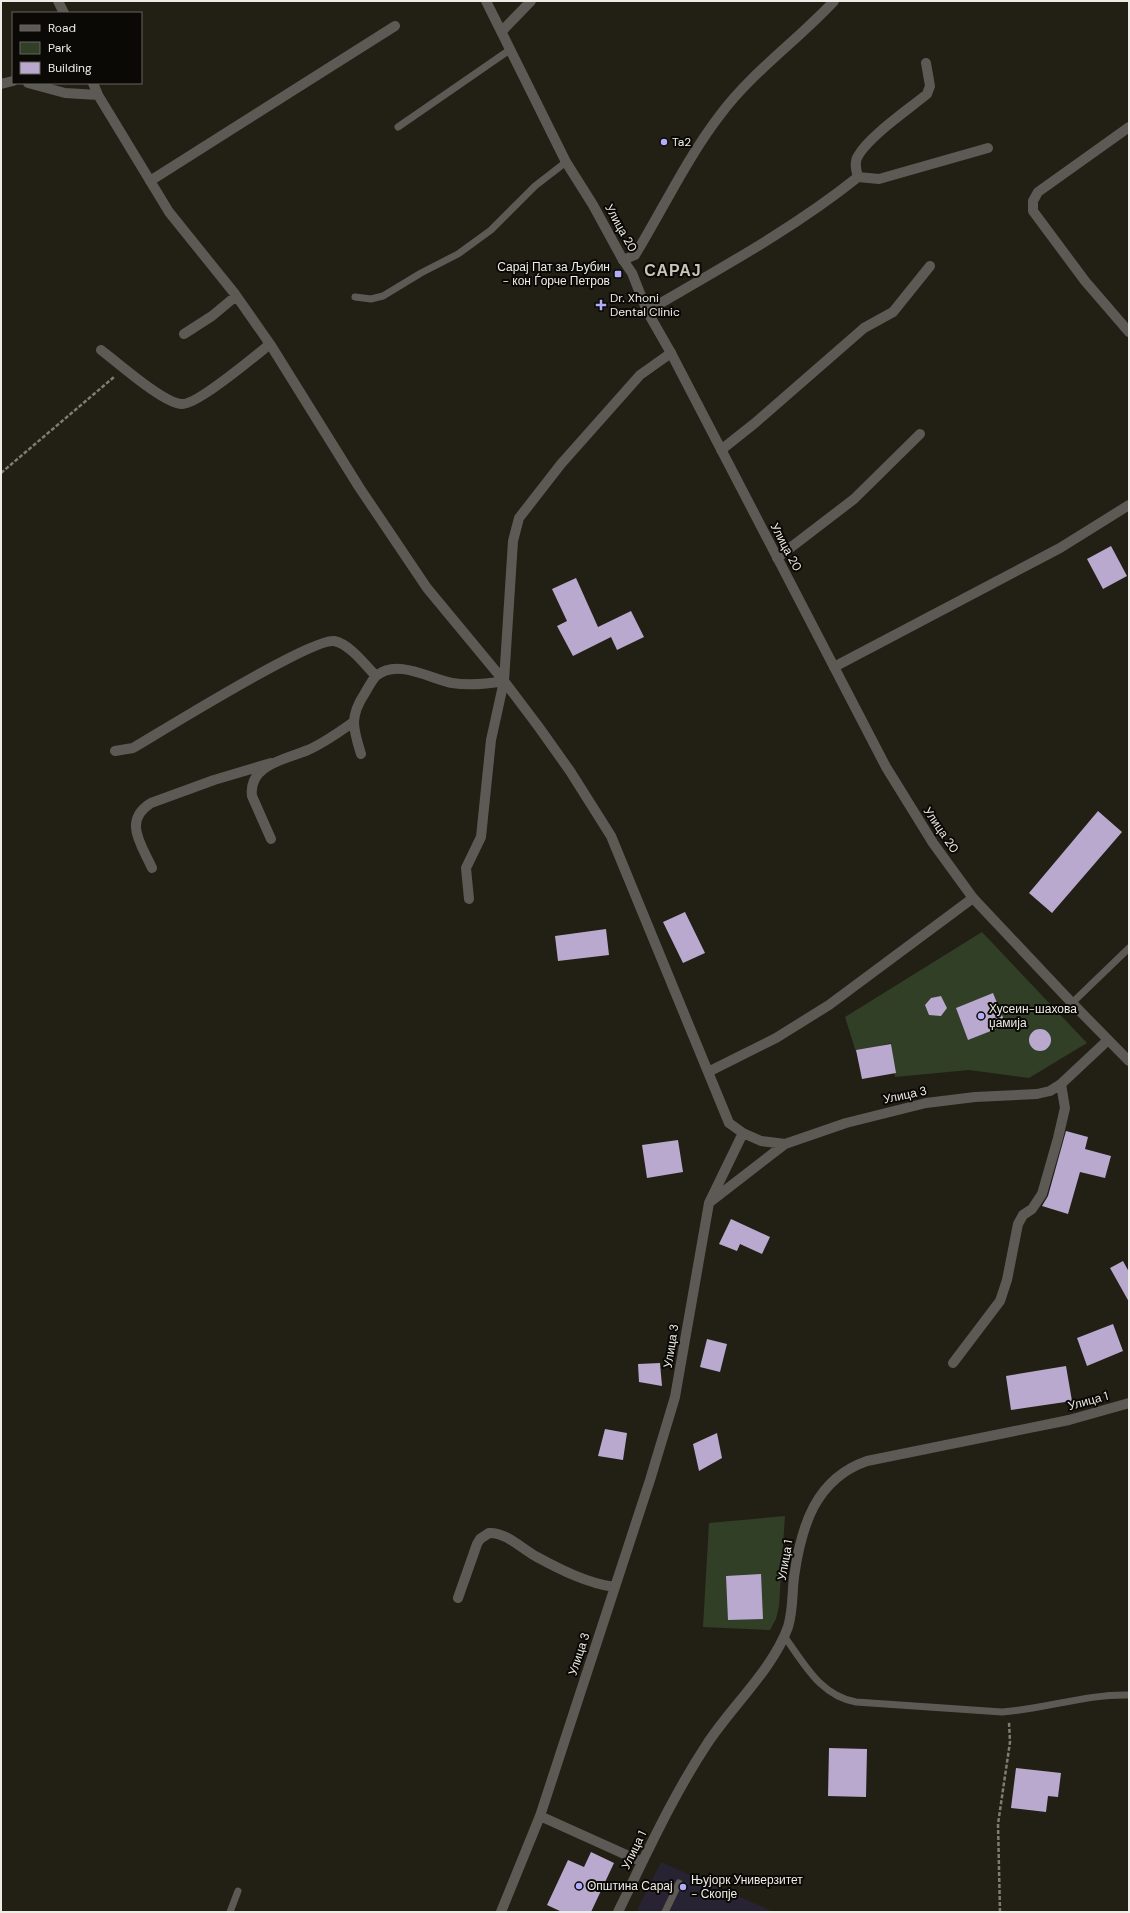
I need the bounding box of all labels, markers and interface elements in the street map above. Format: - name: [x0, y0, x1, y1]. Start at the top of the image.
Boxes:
- legend: [12, 12, 142, 84]
- text: Road: [48, 20, 76, 36]
- text: Park: [48, 40, 72, 56]
- text: Building: [48, 60, 92, 76]
- place label: Ta2: [672, 134, 691, 150]
- marker: Ta2: [659, 137, 669, 147]
- street label: Улица 20: [601, 201, 641, 255]
- place label: Сарај Пат за Љубин - кон Ѓорче Петров: [497, 259, 610, 289]
- district label: САРАЈ: [644, 260, 702, 281]
- marker: Сарај Пат за Љубин - кон Ѓорче Петров: [613, 269, 623, 279]
- place label: Dr. Xhoni Dental Clinic: [610, 290, 680, 320]
- marker: Dr. Xhoni Dental Clinic: [595, 299, 607, 311]
- street label: Улица 20: [767, 520, 805, 574]
- street label: Улица 20: [920, 804, 962, 856]
- place label: Хусеин-шахова џамија: [989, 1001, 1077, 1031]
- marker: Хусеин-шахова џамија: [976, 1011, 986, 1021]
- street label: Улица 3: [882, 1083, 928, 1107]
- street label: Улица 3: [660, 1323, 682, 1369]
- street label: Улица 1: [1066, 1388, 1110, 1414]
- street label: Улица 1: [774, 1538, 796, 1582]
- street label: Улица 3: [565, 1630, 593, 1678]
- street label: Улица 1: [618, 1828, 650, 1872]
- place label: Њујорк Универзитет - Скопје: [691, 1872, 803, 1902]
- place label: Општина Сарај: [587, 1878, 673, 1894]
- marker: Општина Сарај: [574, 1881, 584, 1891]
- marker: Њујорк Универзитет - Скопје: [678, 1882, 688, 1892]

